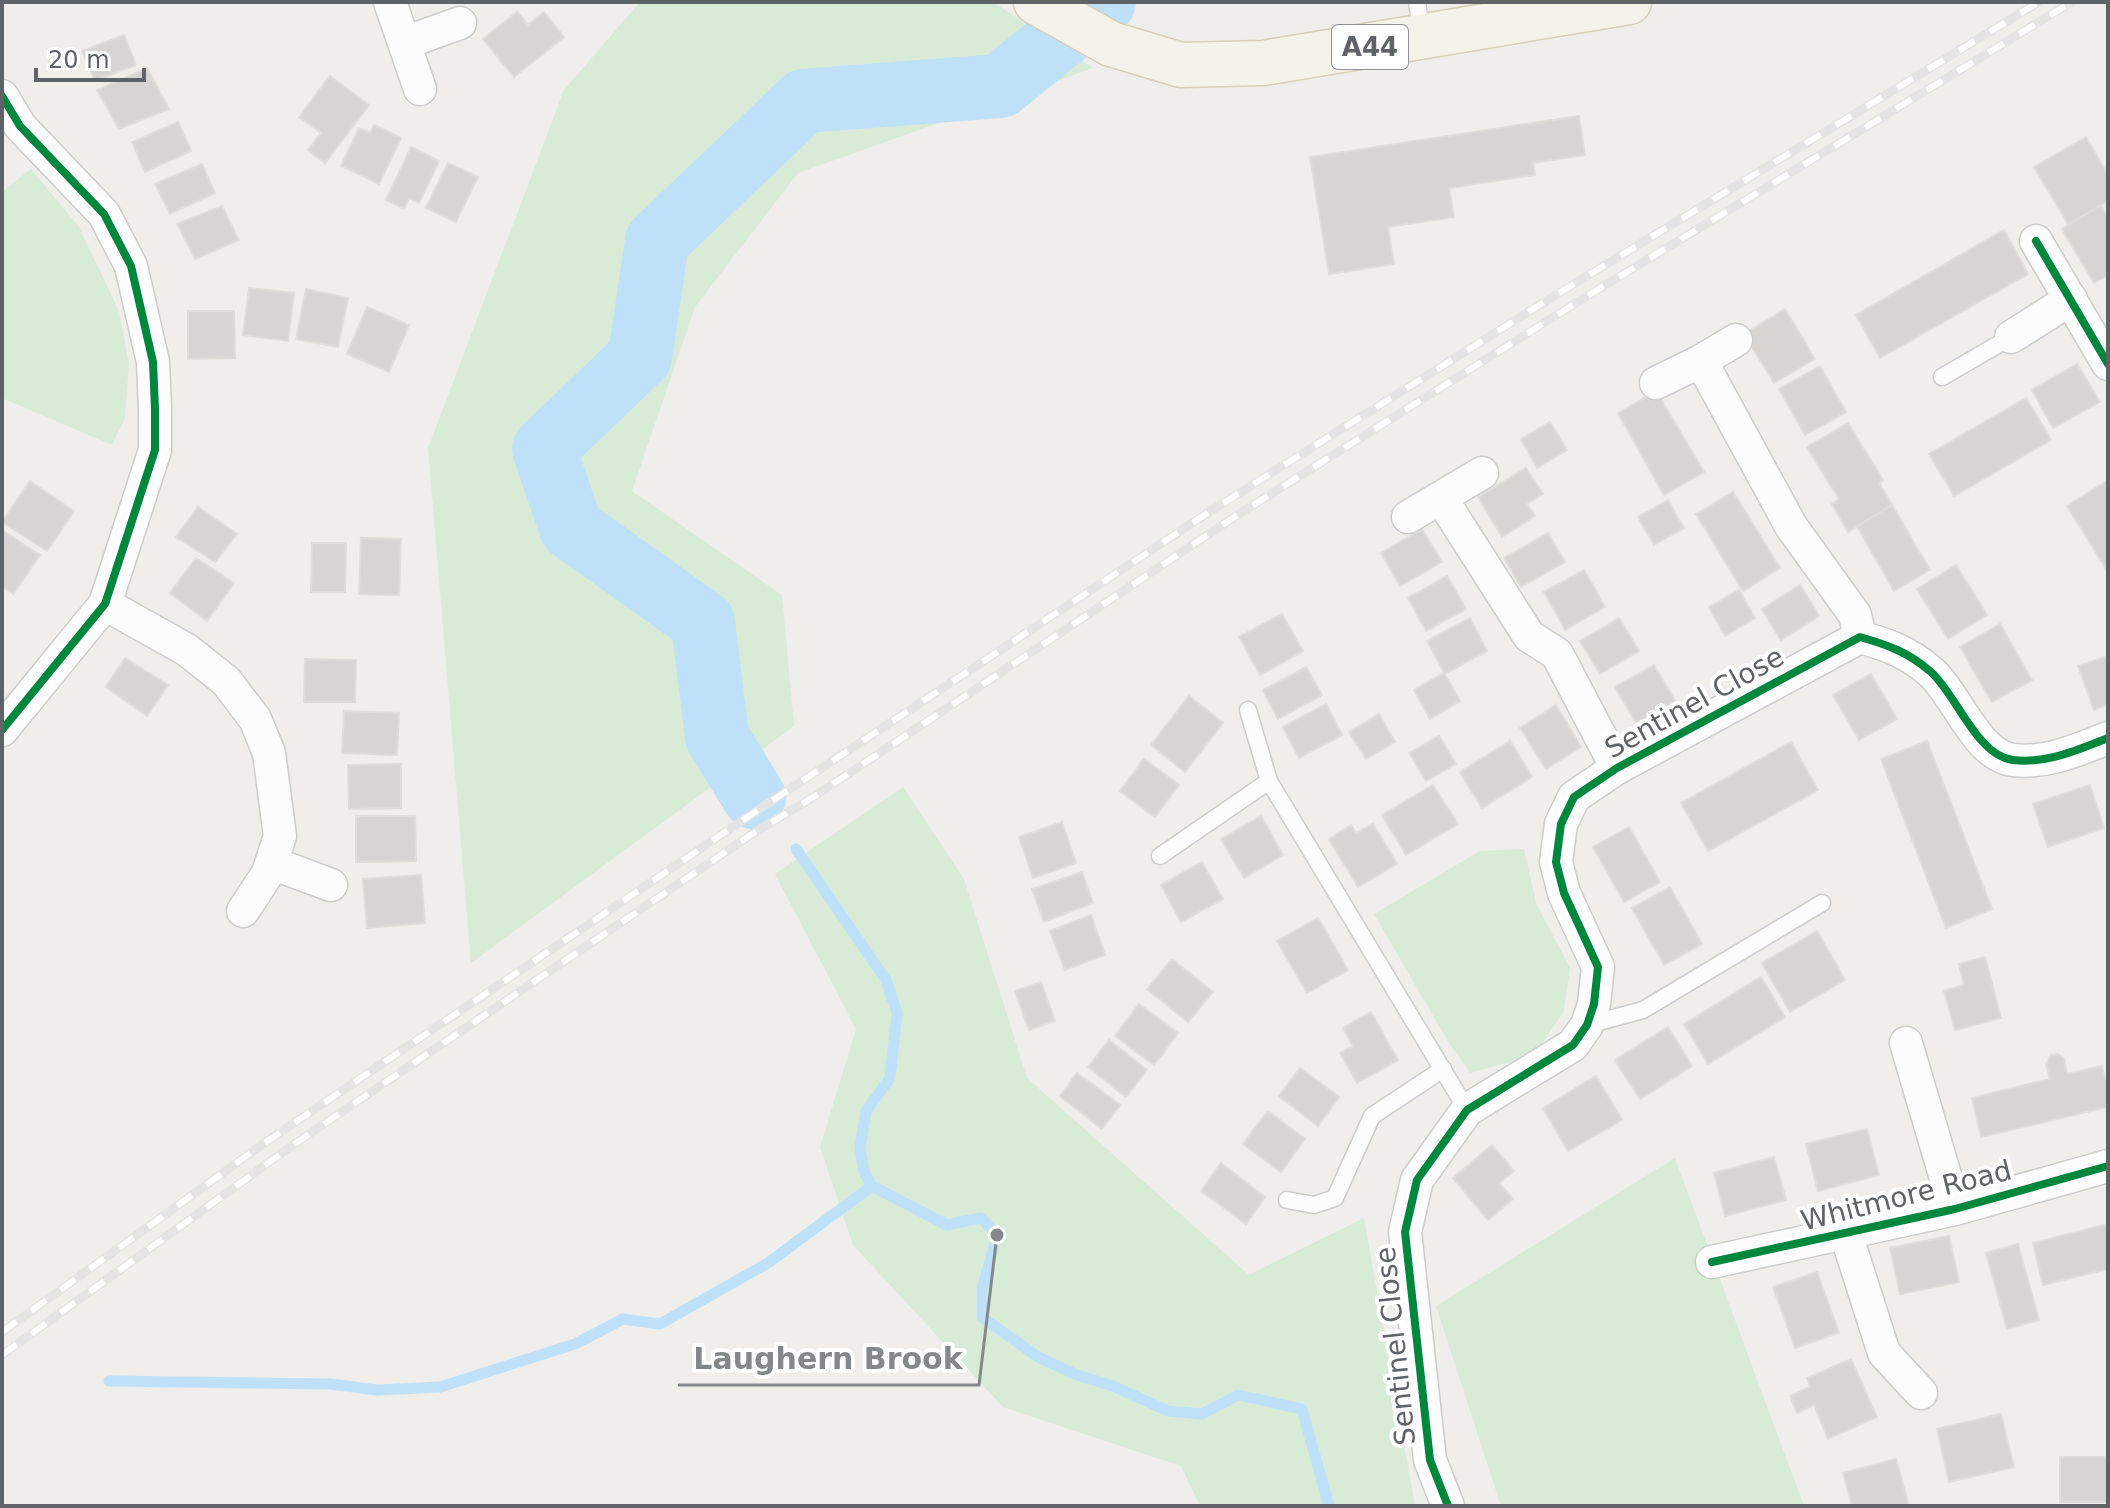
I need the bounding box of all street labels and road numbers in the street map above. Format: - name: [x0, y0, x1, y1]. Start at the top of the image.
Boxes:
- road number: A44: [1332, 25, 1408, 69]
- street label: Sentinel Close: [1599, 640, 1789, 765]
- street label: Whitmore Road: [1797, 1153, 2015, 1238]
- street label: Sentinel Close: [1369, 1245, 1422, 1447]

